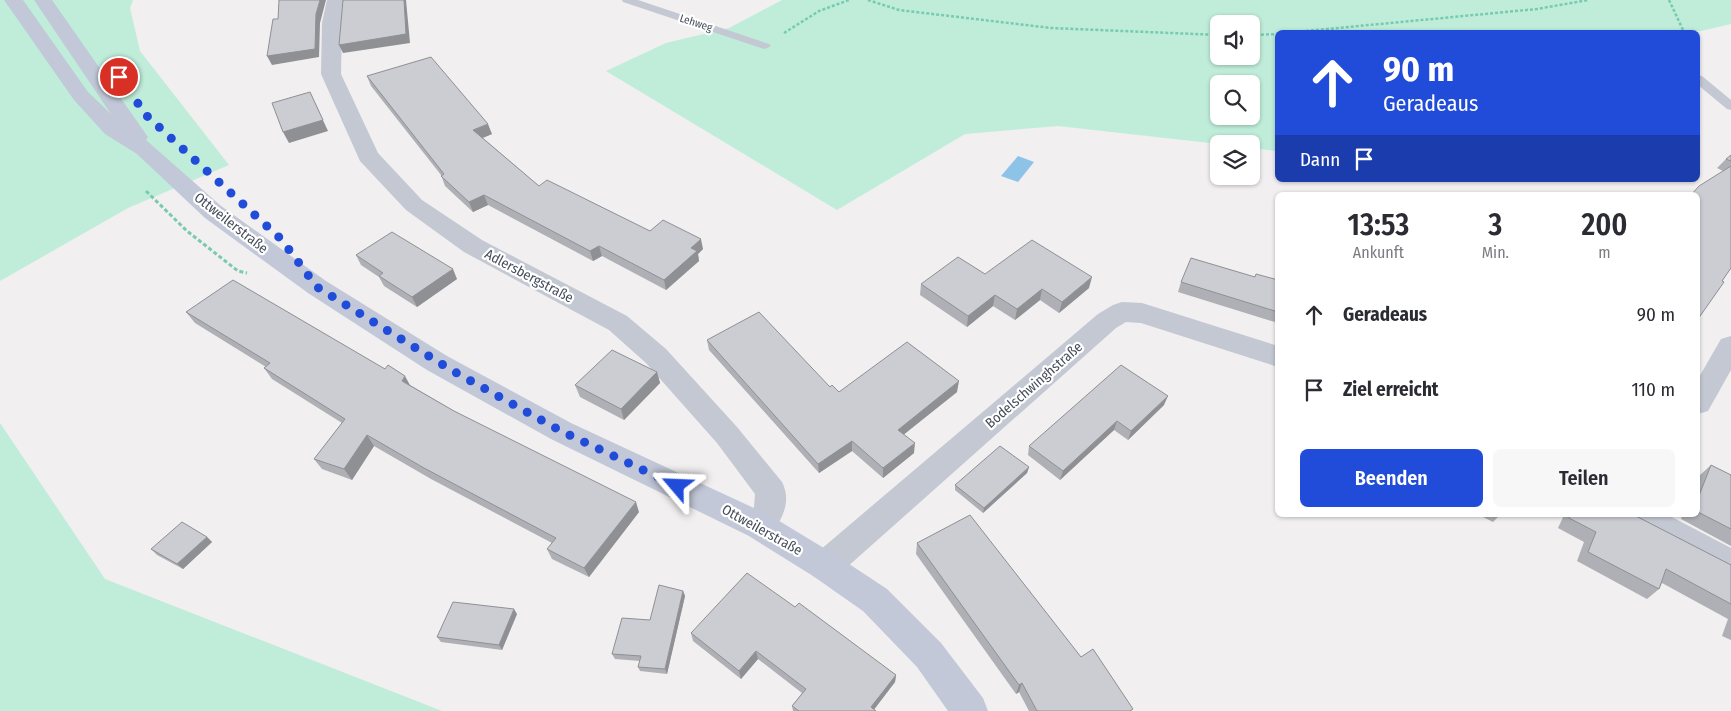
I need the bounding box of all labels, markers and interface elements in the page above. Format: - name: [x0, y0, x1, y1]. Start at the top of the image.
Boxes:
- street label: Lehweg: [678, 12, 715, 35]
- map controls: [1210, 15, 1260, 185]
- button: sound: [1210, 15, 1260, 65]
- text: 90 m: [1383, 48, 1454, 90]
- icon: ahead: [1300, 50, 1365, 115]
- pin: [98, 56, 140, 98]
- icon: arrive: [105, 63, 133, 91]
- button: search: [1210, 75, 1260, 125]
- text: Geradeaus: [1383, 90, 1478, 117]
- button: layers: [1210, 135, 1260, 185]
- icon: arrive: [1350, 145, 1378, 173]
- text: Dann: [1300, 148, 1340, 171]
- street label: Ottweilerstraße: [191, 189, 271, 257]
- text: 13:53: [1347, 207, 1409, 243]
- text: 3: [1488, 207, 1502, 243]
- text: 200: [1581, 207, 1628, 243]
- text: Ankunft: [1353, 243, 1404, 262]
- text: Min.: [1482, 243, 1509, 262]
- text: m: [1598, 243, 1611, 262]
- street label: Adlersbergstraße: [482, 246, 576, 307]
- icon: ahead: [1300, 301, 1328, 329]
- text: Geradeaus: [1343, 303, 1427, 326]
- text: 90 m: [1637, 303, 1675, 326]
- street label: Bodelschwinghstraße: [982, 338, 1086, 432]
- icon: arrive: [1300, 376, 1328, 404]
- text: Ziel erreicht: [1343, 378, 1439, 401]
- text: 110 m: [1631, 378, 1675, 401]
- button: Beenden: [1300, 449, 1483, 507]
- button: Teilen: [1493, 449, 1675, 507]
- position arrow: [650, 459, 702, 511]
- street label: Ottweilerstraße: [719, 501, 805, 559]

